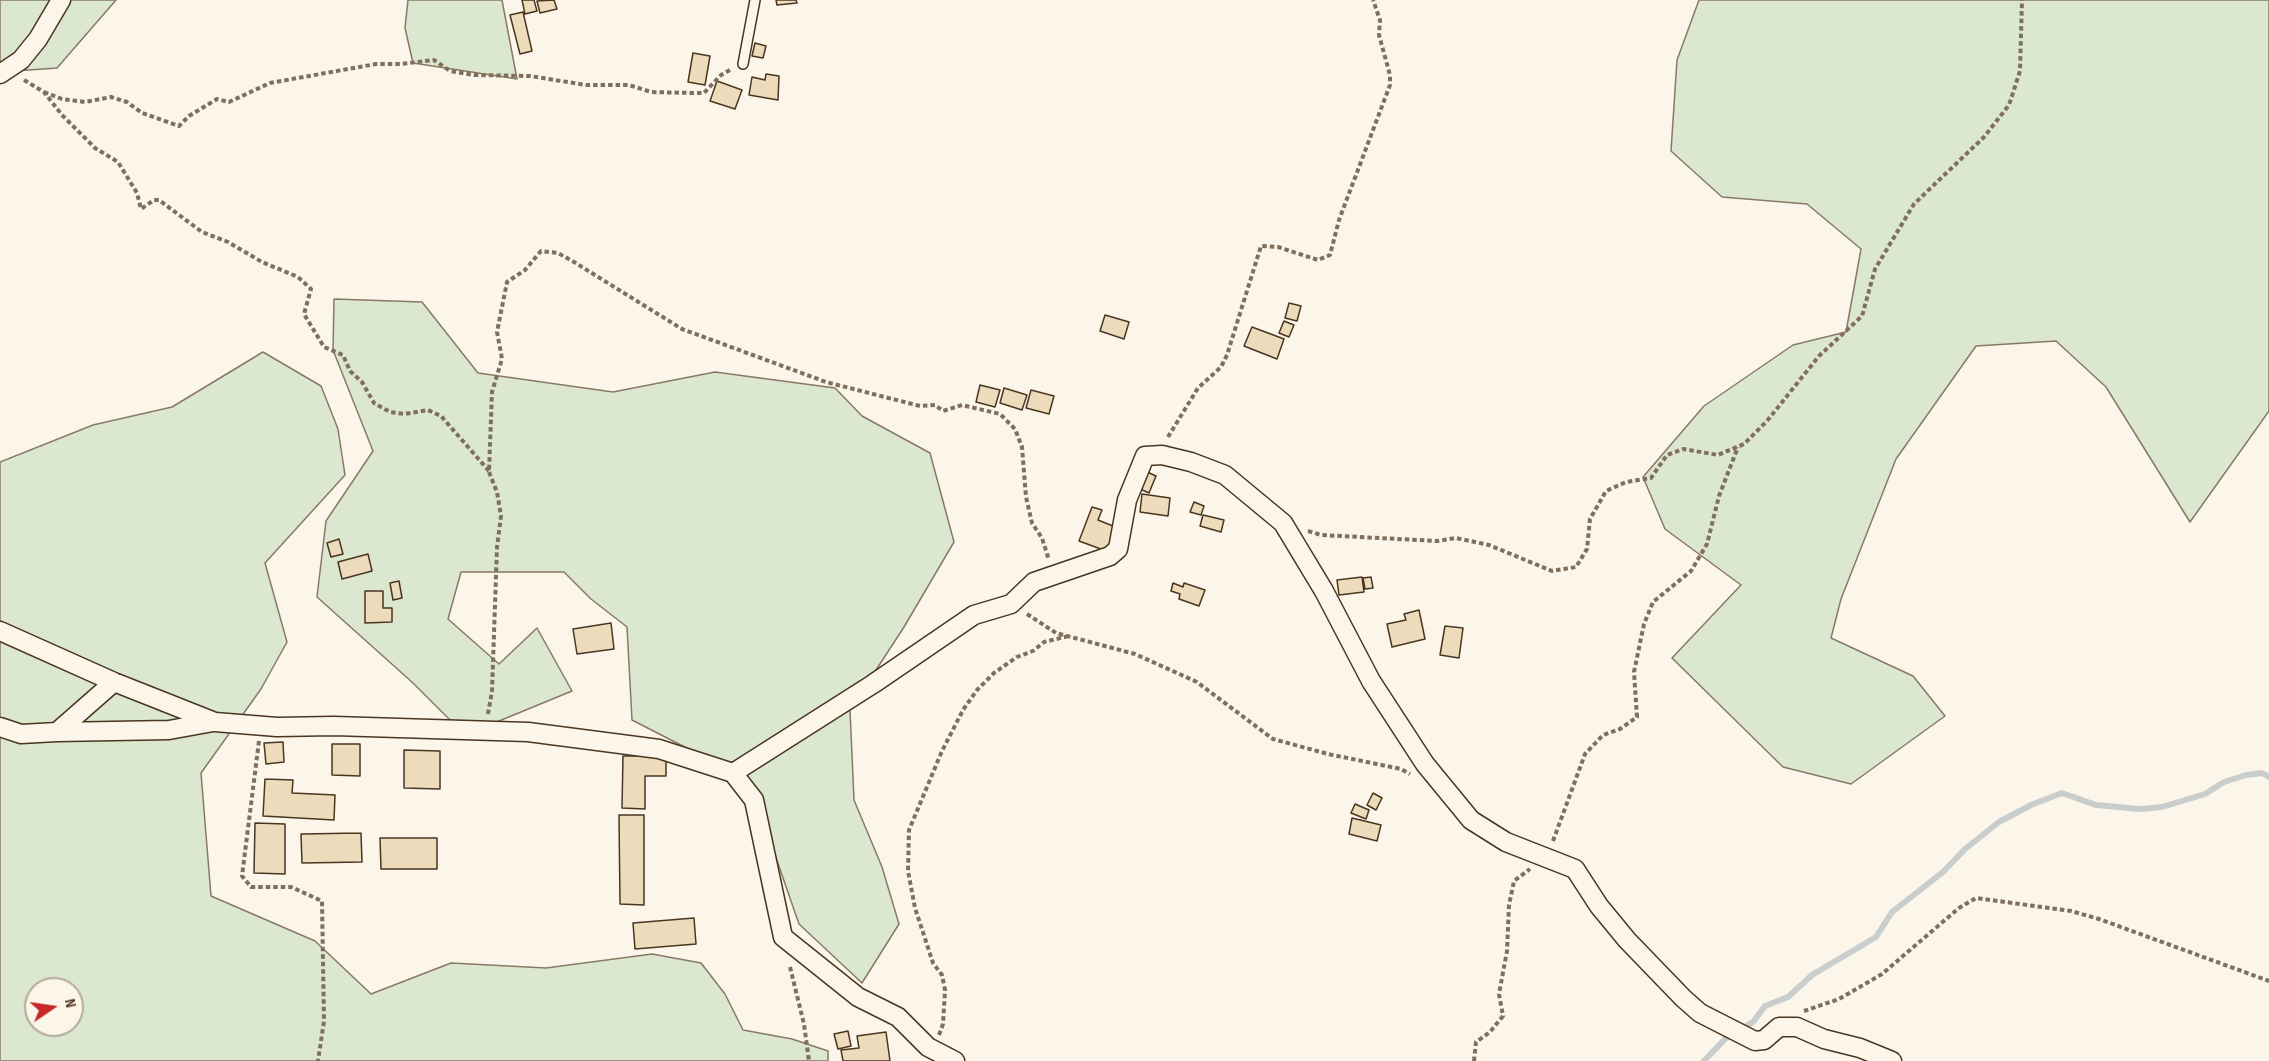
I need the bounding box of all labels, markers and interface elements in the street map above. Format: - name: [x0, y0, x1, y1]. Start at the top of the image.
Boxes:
- north arrow: [24, 977, 84, 1037]
- text: N: [60, 997, 80, 1010]

